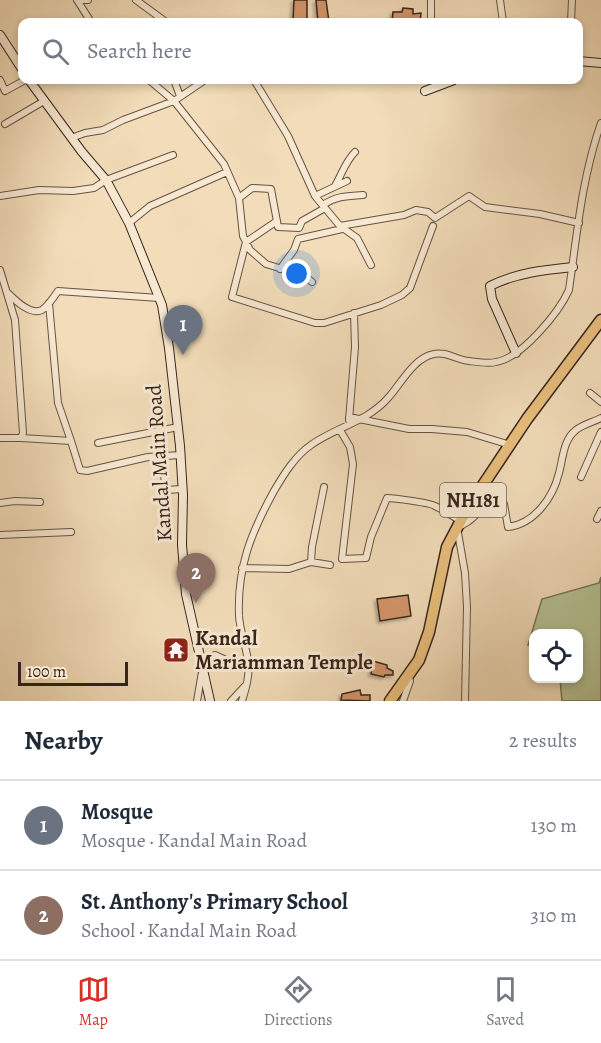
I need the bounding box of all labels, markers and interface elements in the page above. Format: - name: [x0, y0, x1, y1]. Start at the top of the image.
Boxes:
- search box: [18, 18, 583, 84]
- icon: search: [39, 35, 72, 68]
- text: Search here: [87, 36, 192, 66]
- your location: [282, 259, 311, 288]
- pin: 1: [164, 306, 202, 355]
- street label: Kandal Main Road: [139, 383, 178, 542]
- road number: NH181: [440, 483, 506, 517]
- pin: 2: [176, 554, 216, 603]
- place label: Kandal Mariamman Temple: [195, 624, 373, 676]
- map controls: [529, 629, 583, 683]
- button: locate: [529, 629, 583, 683]
- temple icon: Kandal Mariamman Temple: [161, 635, 191, 665]
- scale bar: [18, 659, 128, 686]
- text: 100 m: [27, 661, 66, 683]
- text: Nearby: [24, 723, 103, 758]
- text: 2 results: [509, 727, 577, 754]
- text: Mosque: [81, 797, 153, 827]
- text: 1: [40, 812, 47, 839]
- text: 130 m: [531, 812, 577, 839]
- text: Mosque · Kandal Main Road: [81, 827, 307, 854]
- text: St. Anthony's Primary School: [81, 887, 348, 917]
- text: 2: [39, 902, 48, 929]
- text: 310 m: [531, 902, 577, 929]
- text: School · Kandal Main Road: [81, 917, 297, 944]
- tab: Map: [77, 973, 110, 1031]
- tab: Directions: [264, 973, 332, 1031]
- tab: Saved: [486, 973, 524, 1031]

